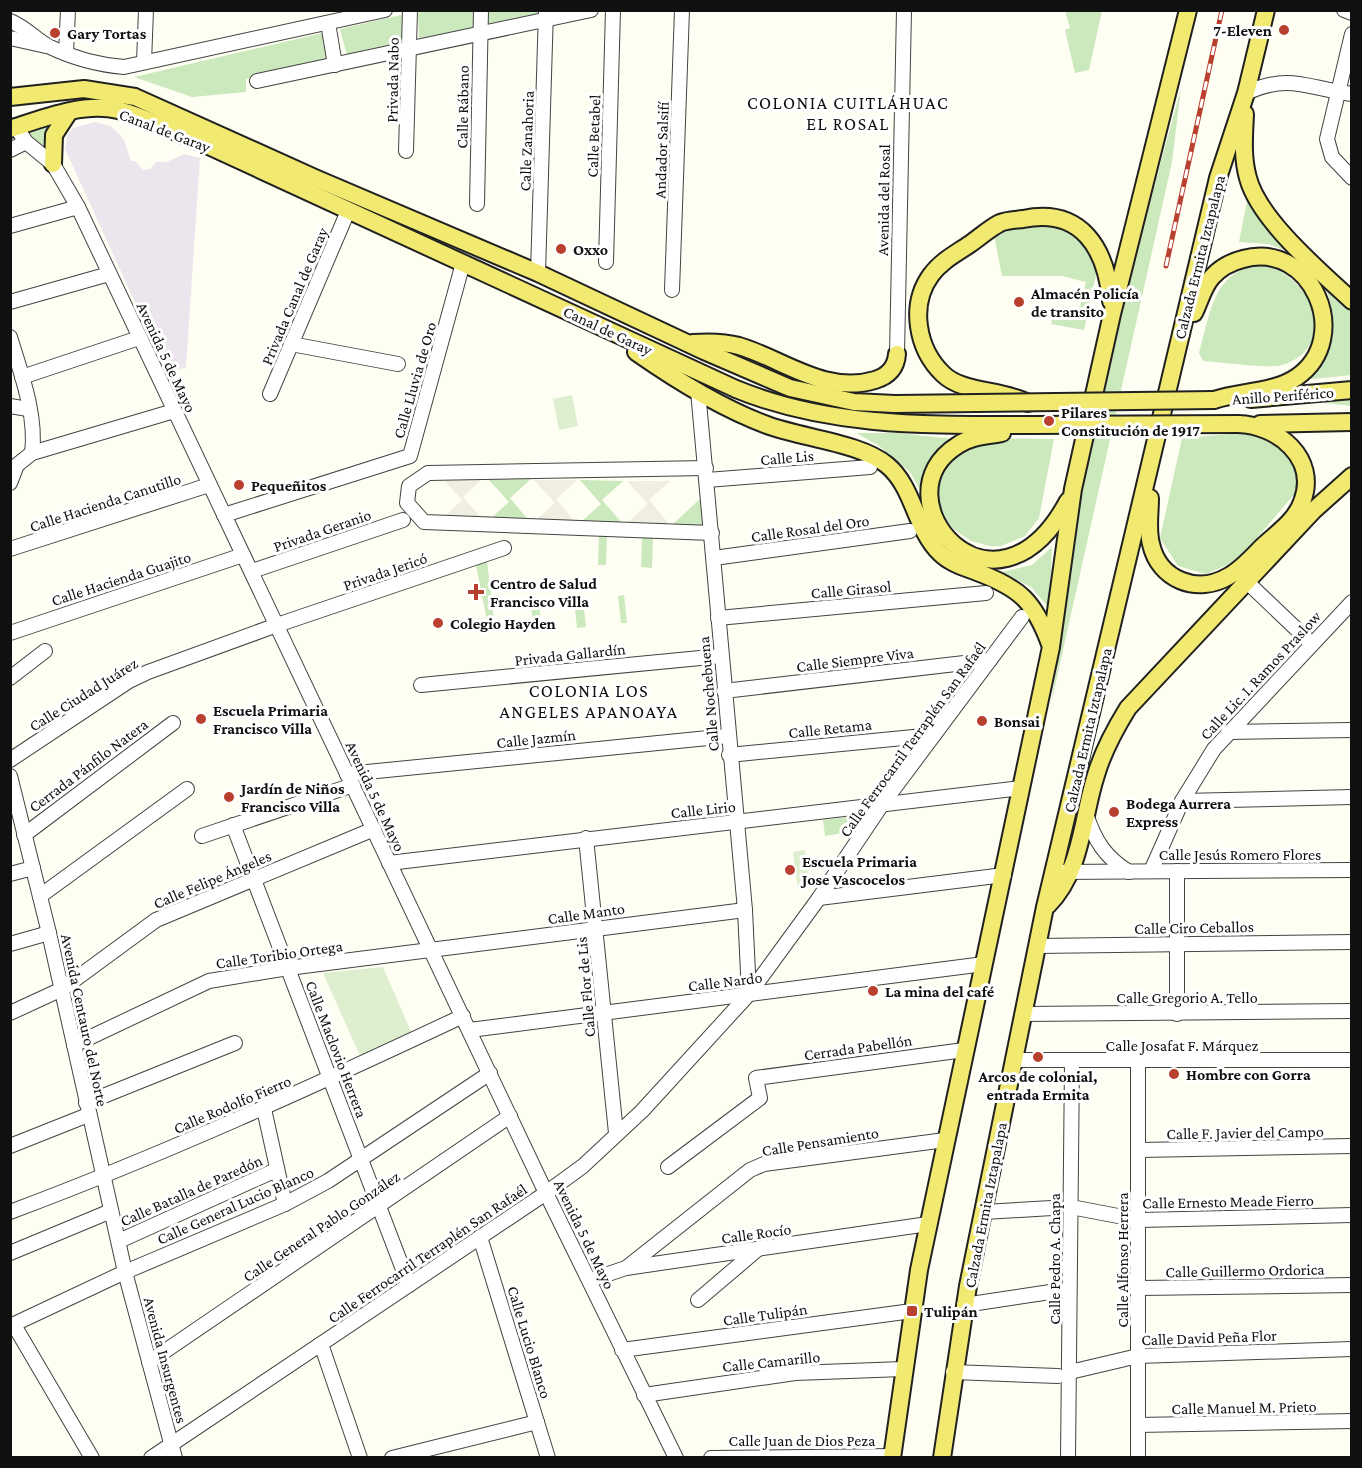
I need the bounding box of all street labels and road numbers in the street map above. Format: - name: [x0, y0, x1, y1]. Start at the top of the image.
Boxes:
- street label: Privada Nabo: [383, 37, 402, 123]
- street label: Calle Rábano: [453, 65, 472, 149]
- street label: Calle Zanahoria: [516, 90, 537, 192]
- street label: Calle Betabel: [584, 94, 603, 178]
- street label: Andador Salsifí: [651, 100, 672, 199]
- street label: Canal de Garay: [117, 105, 213, 157]
- street label: Avenida del Rosal: [874, 144, 893, 256]
- street label: Calzada Ermita Iztapalapa: [1171, 173, 1229, 341]
- street label: Privada Canal de Garay: [258, 224, 332, 368]
- street label: Avenida 5 de Mayo: [133, 300, 200, 415]
- street label: Canal de Garay: [560, 302, 655, 360]
- street label: Calle Lluvia de Oro: [390, 320, 439, 440]
- street label: Anillo Periférico: [1232, 383, 1335, 408]
- street label: Calle Lis: [760, 447, 815, 468]
- street label: Calle Hacienda Canutillo: [27, 470, 183, 535]
- street label: Privada Geranio: [271, 506, 373, 555]
- street label: Calle Rosal del Oro: [750, 512, 870, 545]
- street label: Calle Hacienda Guajito: [49, 548, 193, 610]
- street label: Privada Jericó: [341, 549, 430, 595]
- street label: Calle Girasol: [810, 578, 892, 601]
- street label: Calle Lic. I. Ramos Praslow: [1196, 607, 1324, 743]
- street label: Calle Nochebuena: [695, 635, 722, 752]
- street label: Calle Ferrocarril Terraplén San Rafaél: [836, 639, 990, 840]
- street label: Privada Gallardín: [514, 640, 627, 669]
- street label: Calle Siempre Viva: [795, 644, 916, 676]
- street label: Calzada Ermita Iztapalapa: [1060, 646, 1116, 814]
- street label: Calle Ciudad Juárez: [26, 654, 141, 735]
- street label: Cerrada Pánfilo Natera: [26, 715, 151, 816]
- street label: Calle Retama: [787, 716, 873, 741]
- street label: Calle Jazmín: [495, 726, 577, 752]
- street label: Avenida 5 de Mayo: [342, 739, 409, 854]
- street label: Calle Lirio: [670, 798, 736, 821]
- street label: Calle Jesús Romero Flores: [1159, 846, 1321, 864]
- street label: Calle Felipe Ángeles: [151, 847, 274, 913]
- street label: Calle Manto: [546, 900, 626, 927]
- street label: Calle Ciro Ceballos: [1134, 918, 1254, 937]
- street label: Avenida Centauro del Norte: [58, 932, 111, 1108]
- street label: Calle Flor de Lis: [573, 936, 598, 1038]
- street label: Calle Toribio Ortega: [214, 937, 344, 973]
- street label: Calle Nardo: [687, 968, 763, 994]
- street label: Calle Maclovio Herrera: [303, 978, 371, 1121]
- street label: Calle Gregorio A. Tello: [1116, 989, 1258, 1007]
- street label: Cerrada Pabellón: [803, 1031, 914, 1064]
- street label: Calle Josafat F. Márquez: [1106, 1037, 1259, 1055]
- street label: Calle Rodolfo Fierro: [171, 1072, 294, 1137]
- street label: Calzada Ermita Iztapalapa: [961, 1120, 1011, 1290]
- street label: Calle F. Javier del Campo: [1166, 1123, 1324, 1143]
- street label: Calle Pensamiento: [760, 1124, 880, 1159]
- street label: Calle Batalla de Paredón: [118, 1151, 265, 1229]
- street label: Calle General Lucio Blanco: [154, 1163, 316, 1248]
- street label: Calle General Pablo González: [240, 1167, 403, 1285]
- street label: Avenida 5 de Mayo: [550, 1177, 618, 1292]
- street label: Calle Ferrocarril Terraplén San Rafaél: [325, 1180, 531, 1327]
- street label: Calle Alfonso Herrera: [1114, 1192, 1131, 1328]
- street label: Calle Ernesto Meade Fierro: [1142, 1192, 1314, 1211]
- street label: Calle Pedro A. Chapa: [1046, 1193, 1064, 1325]
- street label: Calle Rocío: [720, 1220, 792, 1247]
- street label: Calle Guillermo Ordorica: [1165, 1261, 1325, 1280]
- street label: Calle Lucio Blanco: [504, 1284, 555, 1401]
- street label: Avenida Insurgentes: [140, 1295, 191, 1425]
- street label: Calle Tulipán: [722, 1300, 809, 1330]
- street label: Calle David Peña Flor: [1141, 1327, 1277, 1348]
- street label: Calle Camarillo: [721, 1348, 821, 1375]
- street label: Calle Manuel M. Prieto: [1171, 1398, 1317, 1417]
- street label: Calle Juan de Dios Peza: [729, 1432, 876, 1450]

